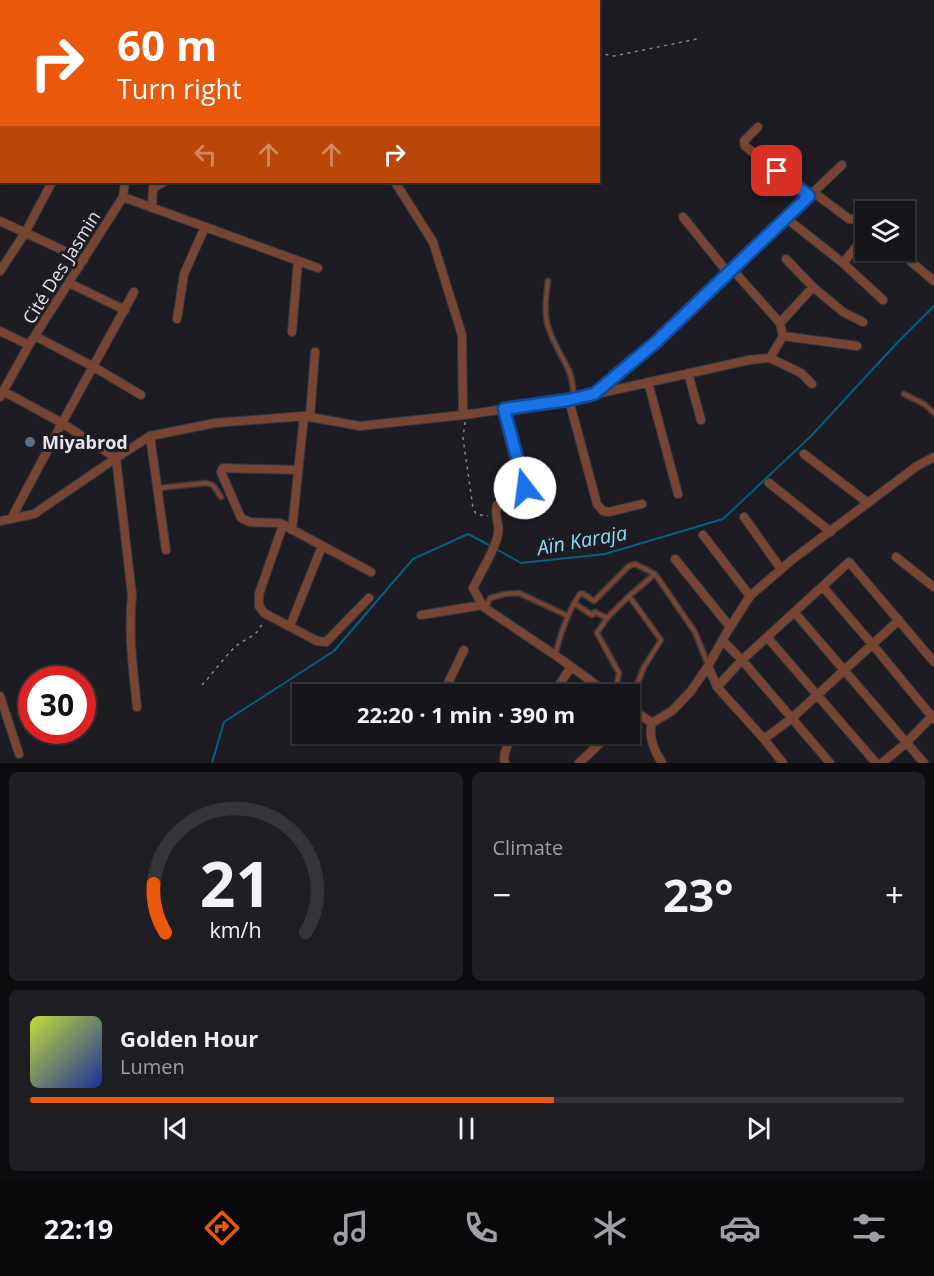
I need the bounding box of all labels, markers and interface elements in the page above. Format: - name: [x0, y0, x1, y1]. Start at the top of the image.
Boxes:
- text: 60 m: [117, 16, 217, 73]
- icon: right: [18, 24, 96, 102]
- text: Turn right: [117, 70, 242, 107]
- icon: left: [189, 138, 222, 171]
- icon: ahead: [252, 138, 285, 171]
- icon: ahead: [315, 138, 348, 171]
- icon: right: [378, 138, 411, 171]
- pin: [751, 145, 802, 196]
- icon: arrive: [760, 154, 793, 187]
- map controls: [855, 201, 915, 261]
- button: layers: [855, 201, 915, 261]
- street label: Cité Des Jasmin: [17, 206, 105, 328]
- place label: Miyabrod: [42, 430, 128, 454]
- marker: Miyabrod: [23, 435, 37, 449]
- position arrow: [493, 456, 557, 520]
- water label: Aïn Karaja: [533, 519, 629, 562]
- speed limit sign: 30: [18, 666, 96, 744]
- text: 22:20 · 1 min · 390 m: [357, 699, 575, 729]
- text: Climate: [493, 834, 563, 861]
- text: 21: [200, 840, 271, 925]
- text: 23°: [663, 864, 734, 925]
- text: −: [493, 872, 511, 917]
- text: +: [885, 872, 904, 917]
- text: km/h: [210, 916, 262, 945]
- text: Golden Hour: [120, 1023, 258, 1053]
- text: Lumen: [120, 1053, 185, 1080]
- icon: previous: [159, 1112, 192, 1145]
- icon: pause: [450, 1112, 483, 1145]
- icon: next: [742, 1112, 775, 1145]
- icon: directions: [201, 1207, 243, 1249]
- icon: music: [330, 1207, 372, 1249]
- icon: phone: [460, 1207, 502, 1249]
- icon: climate: [589, 1207, 631, 1249]
- icon: car: [719, 1207, 761, 1249]
- icon: filters: [848, 1207, 890, 1249]
- text: 22:19: [44, 1210, 113, 1247]

